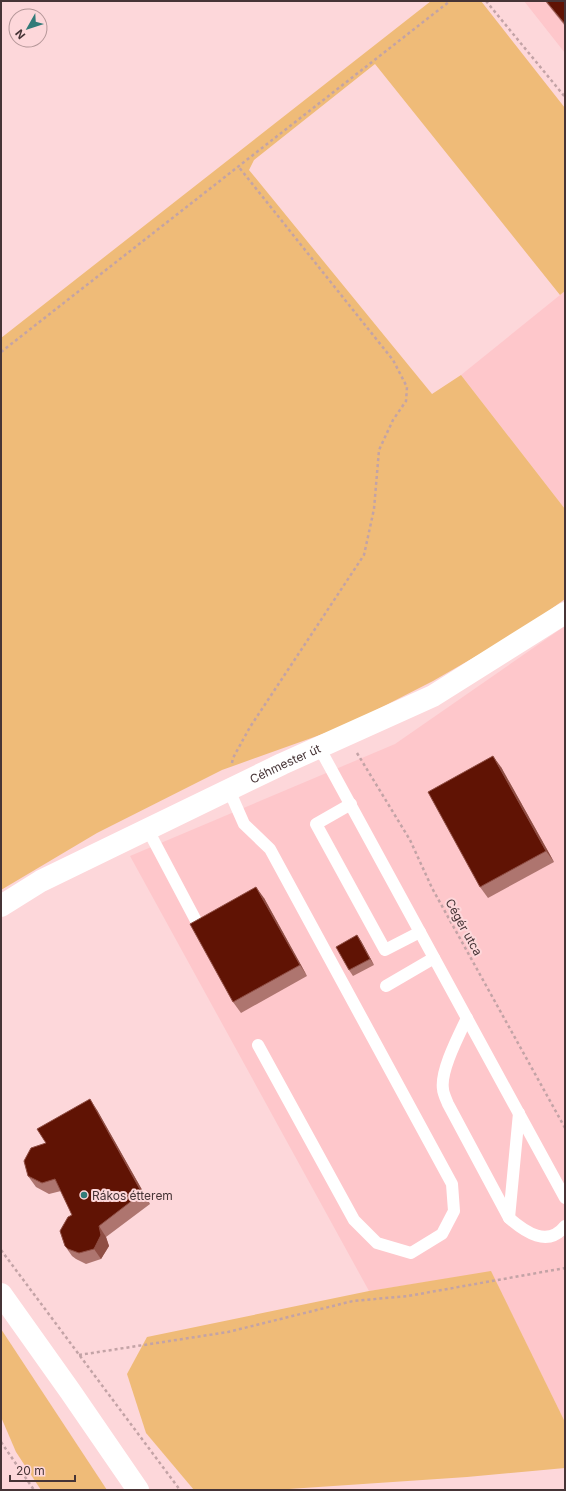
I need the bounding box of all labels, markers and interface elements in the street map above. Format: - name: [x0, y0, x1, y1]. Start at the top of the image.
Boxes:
- north arrow: [8, 8, 48, 48]
- text: N: [12, 27, 28, 42]
- street label: Céhmester út: [247, 740, 323, 786]
- street label: Cégér utca: [442, 896, 486, 958]
- place label: Rákos étterem: [92, 1188, 173, 1203]
- marker: Rákos étterem: [79, 1190, 89, 1200]
- scale bar: [10, 1457, 75, 1483]
- text: 20 m: [16, 1463, 45, 1478]

